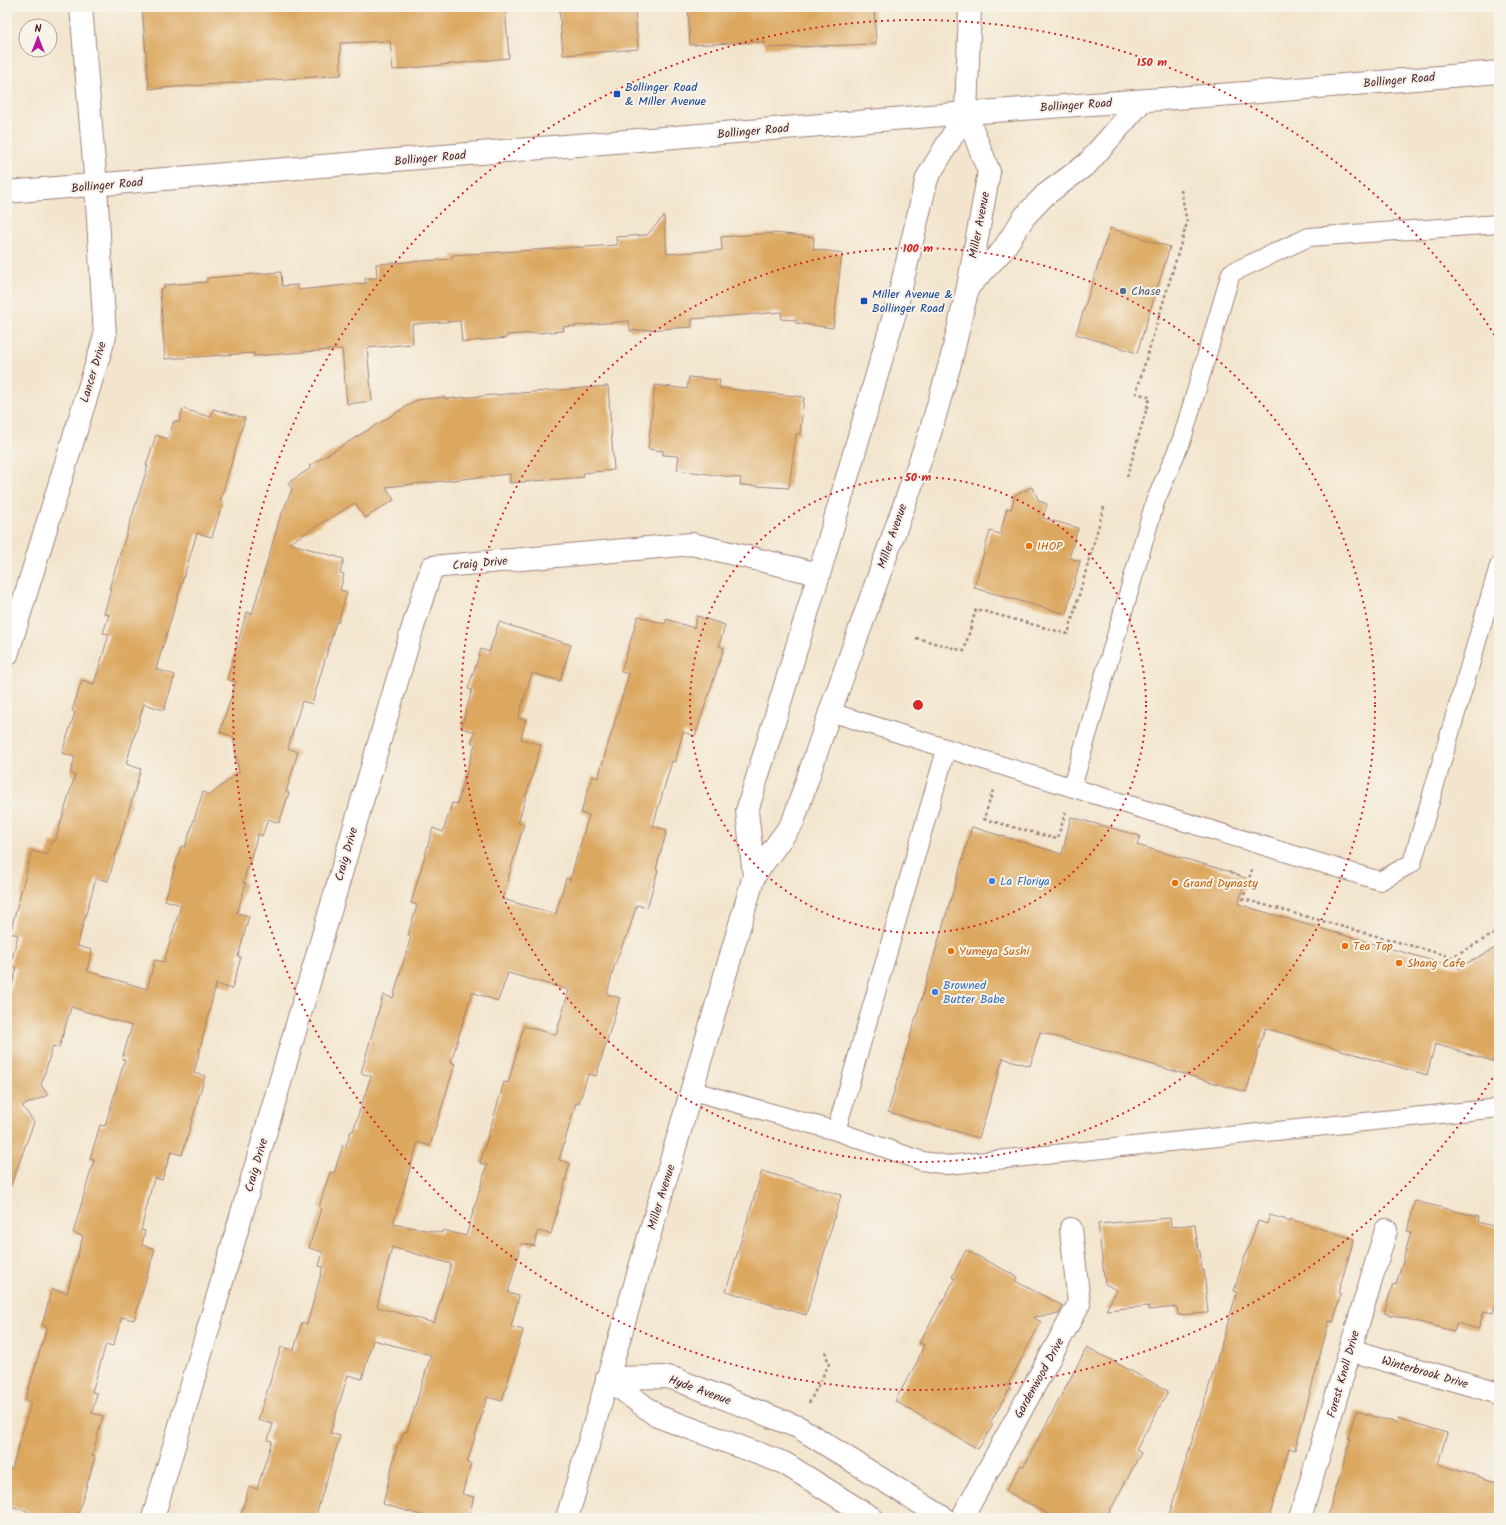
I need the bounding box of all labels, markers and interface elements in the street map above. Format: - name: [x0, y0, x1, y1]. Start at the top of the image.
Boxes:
- north arrow: [18, 18, 58, 58]
- text: N: [35, 20, 42, 38]
- text: 150 m: [1137, 53, 1167, 72]
- street label: Bollinger Road: [1362, 68, 1437, 93]
- place label: Bollinger Road & Miller Avenue: [625, 78, 707, 111]
- marker: Bollinger Road & Miller Avenue: [612, 89, 622, 99]
- street label: Bollinger Road: [1039, 93, 1114, 117]
- street label: Bollinger Road: [716, 119, 791, 144]
- street label: Bollinger Road: [393, 146, 468, 171]
- street label: Bollinger Road: [70, 173, 145, 198]
- street label: Miller Avenue: [964, 189, 995, 260]
- text: 100 m: [903, 239, 933, 258]
- place label: Chase: [1131, 282, 1161, 301]
- place label: Miller Avenue & Bollinger Road: [872, 285, 953, 318]
- marker: Chase: [1118, 286, 1128, 296]
- marker: Miller Avenue & Bollinger Road: [859, 296, 869, 306]
- street label: Lancer Drive: [75, 339, 112, 405]
- text: 50 m: [904, 468, 932, 487]
- street label: Miller Avenue: [872, 500, 913, 571]
- place label: IHOP: [1037, 537, 1063, 556]
- marker: IHOP: [1024, 541, 1034, 551]
- street label: Craig Drive: [452, 552, 509, 575]
- centre of rings: [911, 698, 925, 712]
- street label: Craig Drive: [330, 824, 363, 883]
- place label: La Floriya: [1000, 872, 1050, 891]
- place label: Grand Dynasty: [1183, 874, 1258, 893]
- marker: La Floriya: [987, 876, 997, 886]
- marker: Grand Dynasty: [1170, 878, 1180, 888]
- place label: Tea Top: [1353, 937, 1393, 956]
- marker: Tea Top: [1340, 941, 1350, 951]
- place label: Yumeya Sushi: [959, 942, 1030, 961]
- marker: Yumeya Sushi: [946, 946, 956, 956]
- place label: Shang Cafe: [1407, 954, 1466, 973]
- marker: Shang Cafe: [1394, 958, 1404, 968]
- place label: Browned Butter Babe: [943, 976, 1005, 1009]
- marker: Browned Butter Babe: [930, 987, 940, 997]
- street label: Craig Drive: [240, 1135, 273, 1194]
- street label: Miller Avenue: [642, 1161, 681, 1232]
- street label: Forest Knoll Drive: [1322, 1328, 1365, 1420]
- street label: Gardenwood Drive: [1009, 1334, 1070, 1422]
- street label: Winterbrook Drive: [1379, 1351, 1471, 1394]
- street label: Hyde Avenue: [666, 1370, 734, 1411]

